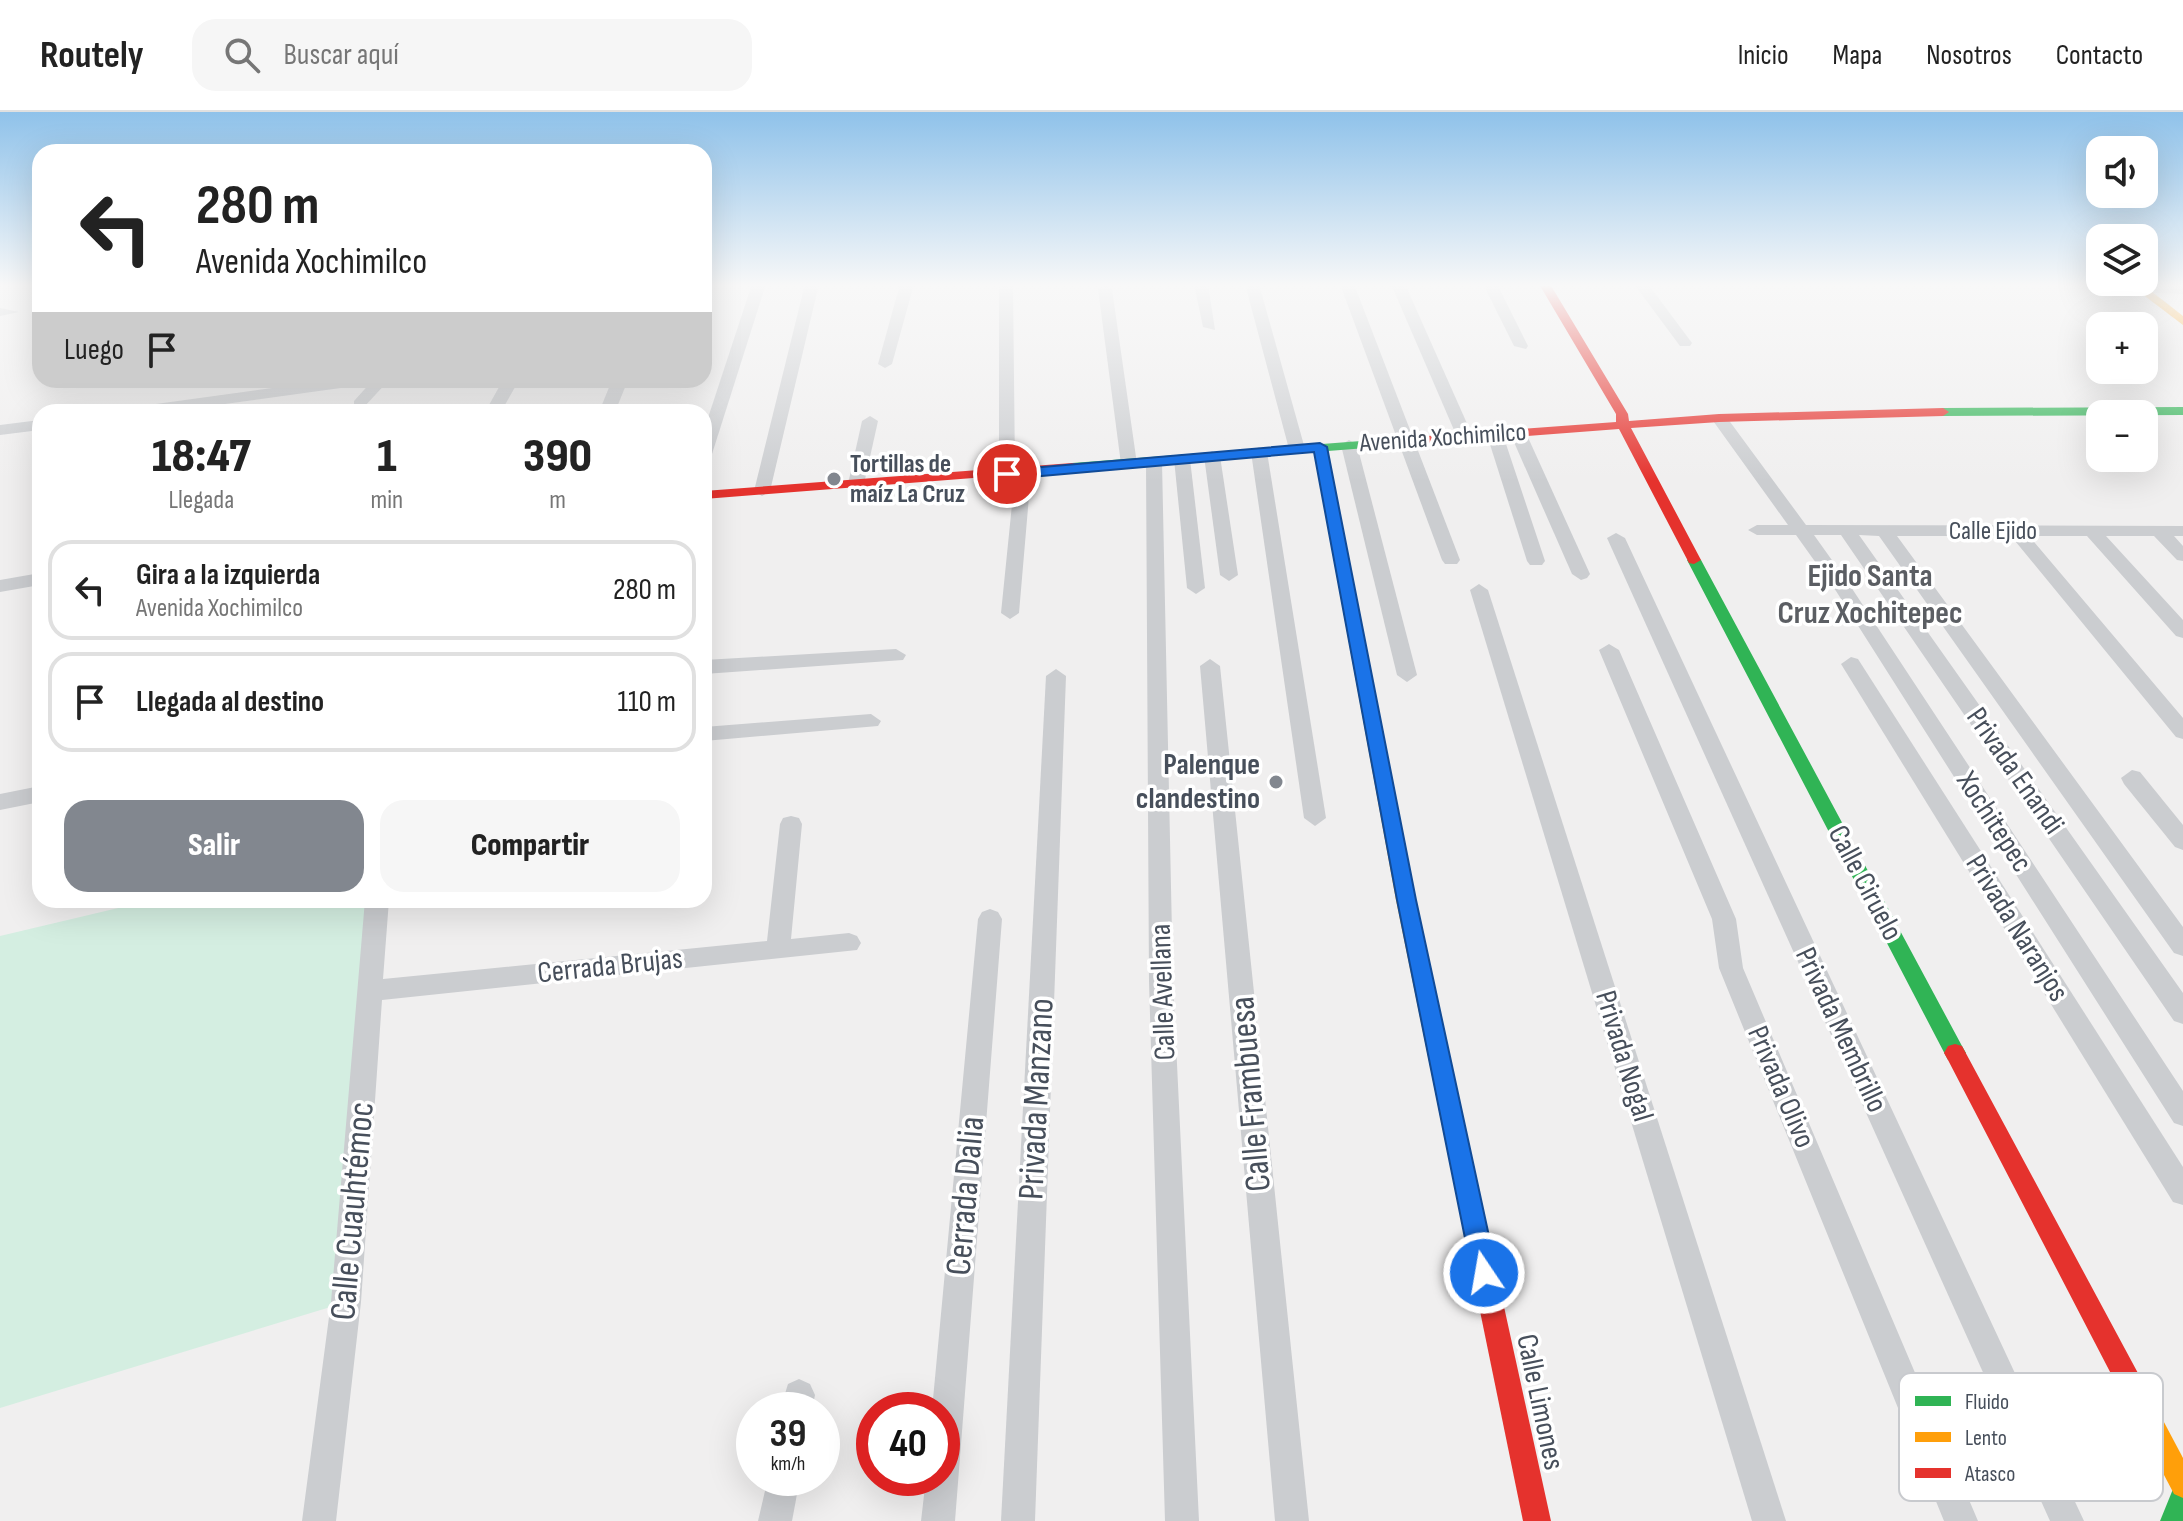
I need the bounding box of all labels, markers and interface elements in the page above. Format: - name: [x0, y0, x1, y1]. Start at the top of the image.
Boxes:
- search box: [192, 19, 752, 91]
- text: Routely: [40, 33, 144, 78]
- icon: search: [220, 33, 264, 77]
- text: Buscar aquí: [284, 37, 399, 73]
- text: Inicio: [1738, 39, 1789, 72]
- text: Mapa: [1833, 39, 1882, 72]
- text: Nosotros: [1926, 39, 2012, 72]
- text: Contacto: [2056, 39, 2143, 72]
- map controls: [2086, 136, 2158, 472]
- button: sound: [2086, 136, 2158, 208]
- text: 280 m: [196, 173, 319, 240]
- icon: left: [64, 176, 168, 280]
- button: layers: [2086, 224, 2158, 296]
- text: Avenida Xochimilco: [196, 241, 427, 284]
- button: +: [2086, 312, 2158, 384]
- icon: arrive: [140, 328, 184, 372]
- text: Luego: [64, 332, 124, 368]
- button: −: [2086, 400, 2158, 472]
- street label: Avenida Xochimilco: [1358, 417, 1527, 459]
- text: 18:47: [152, 428, 251, 485]
- text: 1: [377, 428, 397, 485]
- text: 390: [523, 428, 592, 485]
- pin: [973, 440, 1041, 508]
- place label: Tortillas de maíz La Cruz: [850, 449, 965, 510]
- icon: arrive: [985, 452, 1029, 496]
- marker: Tortillas de maíz La Cruz: [825, 470, 843, 488]
- text: Llegada: [168, 485, 234, 516]
- text: min: [371, 485, 403, 516]
- text: m: [549, 485, 566, 516]
- street label: Calle Ejido: [1949, 516, 2037, 547]
- text: Gira a la izquierda: [136, 557, 320, 593]
- district label: Ejido Santa Cruz Xochitepec: [1778, 557, 1963, 633]
- icon: left: [68, 568, 112, 612]
- text: 280 m: [613, 572, 676, 608]
- text: Avenida Xochimilco: [136, 593, 303, 624]
- icon: arrive: [68, 680, 112, 724]
- text: Llegada al destino: [136, 684, 324, 720]
- text: 110 m: [618, 684, 676, 720]
- street label: Privada Enandi: [1958, 701, 2072, 841]
- place label: Palenque clandestino: [1136, 747, 1260, 817]
- street label: Xochitepec: [1948, 764, 2040, 879]
- marker: Palenque clandestino: [1267, 773, 1285, 791]
- button: Salir: [64, 800, 364, 892]
- button: Compartir: [380, 800, 680, 892]
- street label: Calle Ciruelo: [1820, 819, 1910, 947]
- street label: Privada Naranjos: [1958, 848, 2076, 1008]
- street label: Calle Avellana: [1143, 923, 1183, 1061]
- street label: Cerrada Brujas: [536, 940, 684, 992]
- street label: Privada Membrillo: [1787, 942, 1895, 1118]
- street label: Privada Nogal: [1587, 986, 1661, 1126]
- street label: Calle Frambuesa: [1221, 995, 1281, 1193]
- street label: Privada Manzano: [1010, 997, 1064, 1201]
- street label: Privada Olivo: [1739, 1021, 1823, 1153]
- street label: Calle Cuauhtémoc: [322, 1100, 384, 1322]
- street label: Cerrada Dalia: [938, 1115, 994, 1277]
- position arrow: [1442, 1231, 1526, 1315]
- street label: Calle Limones: [1508, 1331, 1572, 1473]
- legend: [1899, 1373, 2163, 1501]
- text: Fluido: [1965, 1389, 2009, 1416]
- speed limit sign: 40: [856, 1392, 960, 1496]
- text: 39: [770, 1410, 806, 1458]
- text: Lento: [1965, 1425, 2007, 1452]
- text: km/h: [771, 1452, 805, 1476]
- text: Atasco: [1964, 1461, 2015, 1488]

